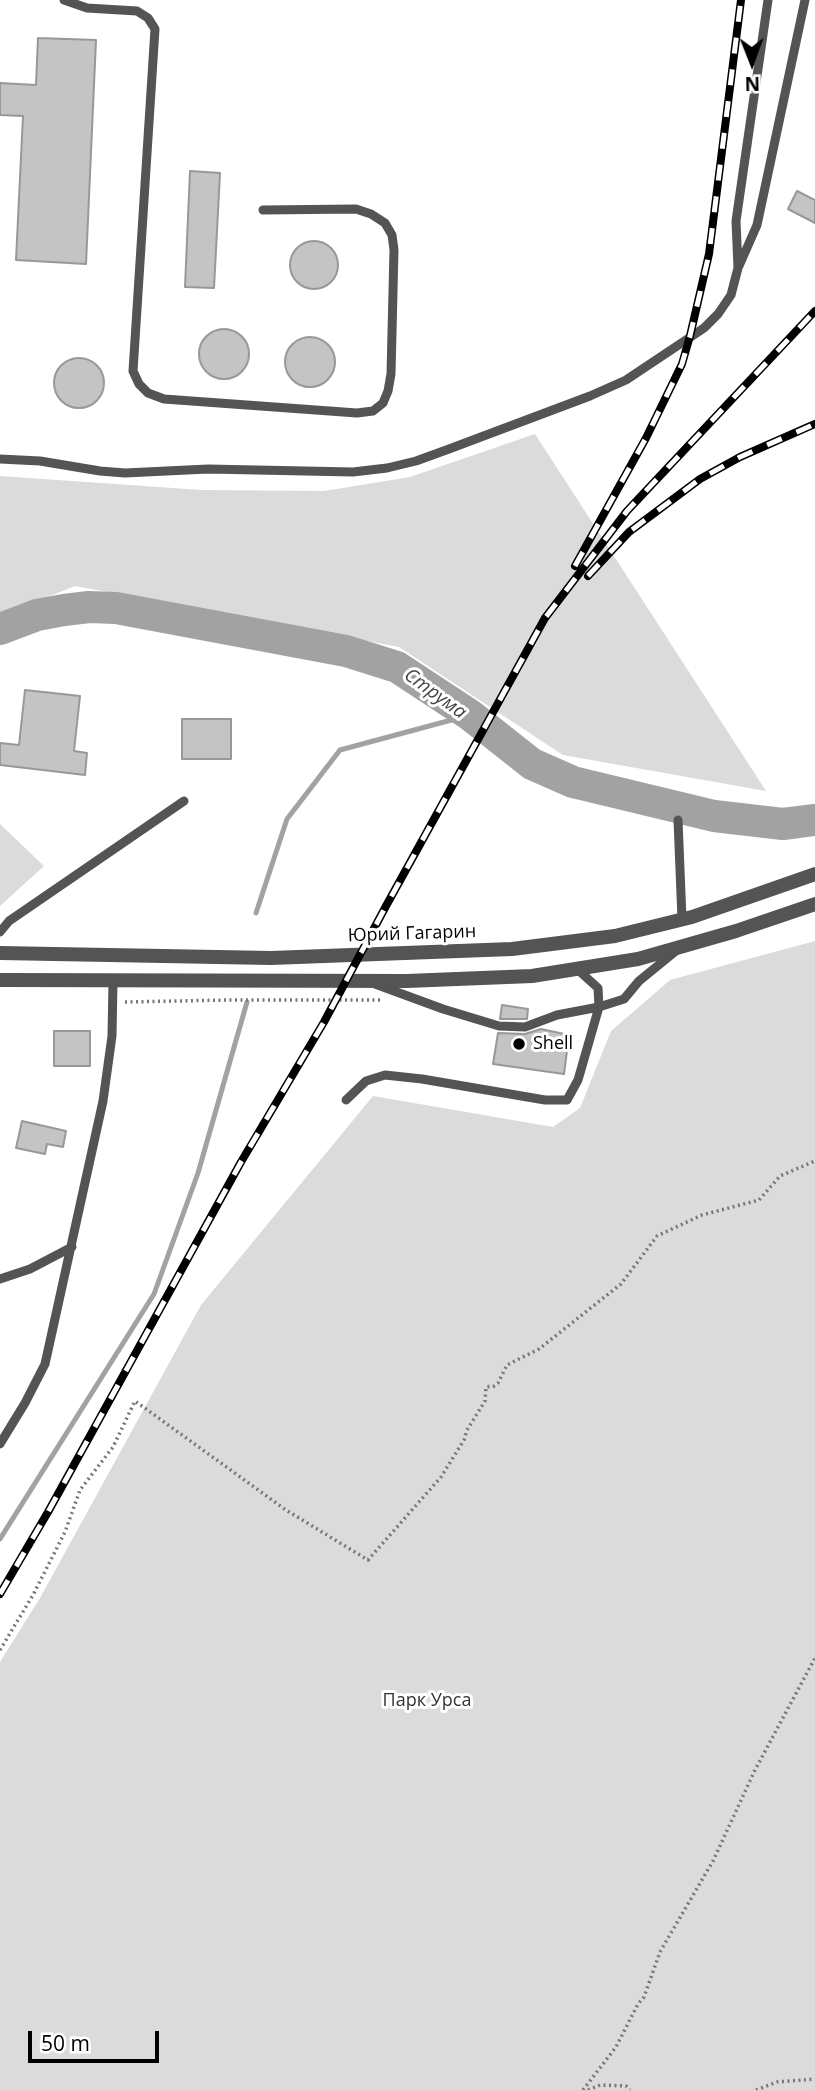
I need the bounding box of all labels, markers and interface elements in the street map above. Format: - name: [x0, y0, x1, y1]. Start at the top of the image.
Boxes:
- north arrow: [717, 28, 787, 98]
- text: N: [744, 71, 760, 97]
- water label: Струма: [399, 664, 471, 724]
- street label: Юрий Гагарин: [347, 921, 477, 947]
- place label: Shell: [533, 1033, 573, 1055]
- marker: Shell: [511, 1036, 527, 1052]
- park label: Парк Урса: [383, 1690, 471, 1712]
- scale bar: [32, 2016, 163, 2060]
- text: 50 m: [41, 2029, 90, 2057]

